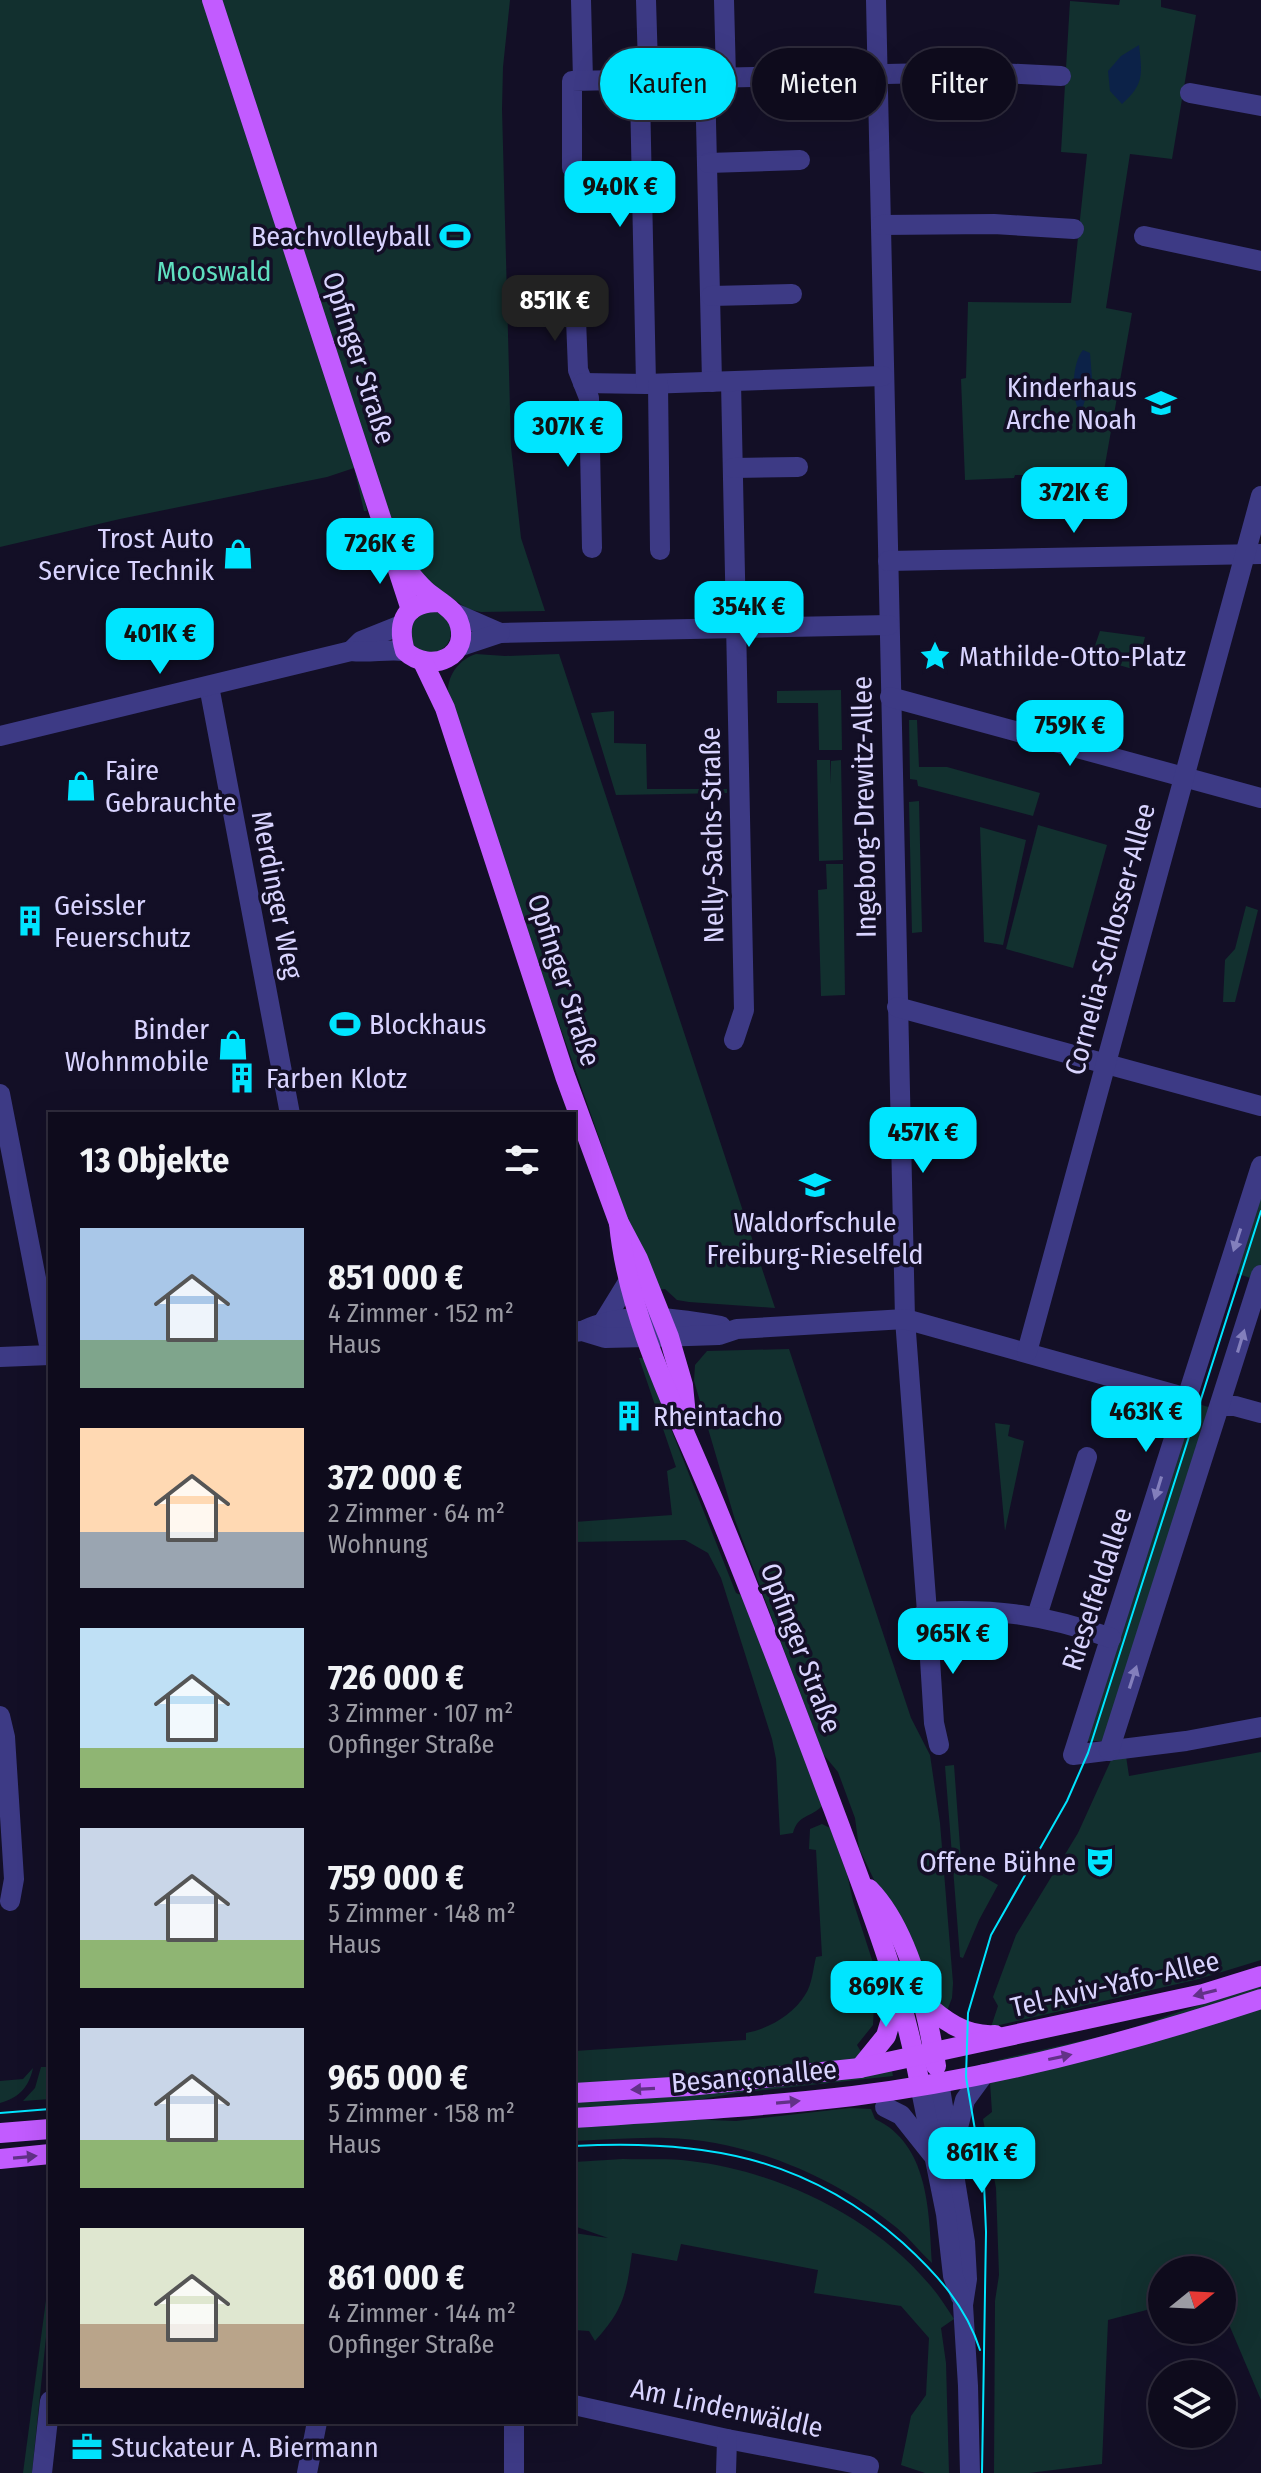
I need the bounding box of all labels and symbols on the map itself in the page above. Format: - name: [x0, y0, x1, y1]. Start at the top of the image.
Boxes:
- pin: 940K €: [555, 161, 685, 229]
- sports icon: Beachvolleyball: [438, 219, 472, 253]
- place label: Beachvolleyball: [251, 220, 431, 253]
- park label: Mooswald: [157, 255, 271, 288]
- street label: Opfinger Straße: [316, 268, 402, 448]
- pin: 851K €: [490, 275, 620, 343]
- place label: Kinderhaus Arche Noah: [1006, 371, 1137, 436]
- school or university icon: Kinderhaus Arche Noah: [1144, 386, 1178, 420]
- pin: 307K €: [503, 401, 633, 469]
- pin: 372K €: [1009, 467, 1139, 535]
- pin: 726K €: [315, 518, 445, 586]
- place label: Trost Auto Service Technik: [38, 522, 215, 587]
- shop icon: Trost Auto Service Technik: [221, 537, 255, 571]
- pin: 354K €: [684, 581, 814, 649]
- pin: 401K €: [95, 608, 225, 676]
- place icon: Mathilde-Otto-Platz: [918, 639, 952, 673]
- place label: Mathilde-Otto-Platz: [959, 640, 1186, 673]
- street label: Ingeborg-Drewitz-Allee: [845, 676, 883, 938]
- pin: 759K €: [1005, 700, 1135, 768]
- street label: Nelly-Sachs-Straße: [694, 726, 730, 944]
- place label: Faire Gebrauchte: [105, 754, 236, 819]
- shop icon: Faire Gebrauchte: [64, 769, 98, 803]
- street label: Cornelia-Schlosser-Allee: [1058, 800, 1162, 1078]
- street label: Merdinger Weg: [245, 808, 310, 982]
- place label: Geissler Feuerschutz: [54, 889, 191, 954]
- street label: Opfinger Straße: [521, 890, 607, 1070]
- building icon: Geissler Feuerschutz: [13, 904, 47, 938]
- sports icon: Blockhaus: [328, 1007, 362, 1041]
- place label: Blockhaus: [369, 1008, 486, 1041]
- place label: Binder Wohnmobile: [65, 1013, 209, 1078]
- shop icon: Binder Wohnmobile: [216, 1028, 250, 1062]
- building icon: Farben Klotz: [225, 1061, 259, 1095]
- place label: Farben Klotz: [266, 1062, 407, 1095]
- pin: 457K €: [858, 1107, 988, 1175]
- school or university icon: Waldorfschule Freiburg-Rieselfeld: [798, 1168, 832, 1202]
- place label: Waldorfschule Freiburg-Rieselfeld: [706, 1206, 924, 1271]
- one-way arrow: [1230, 1229, 1242, 1253]
- one-way arrow: [1235, 1328, 1248, 1352]
- pin: 463K €: [1081, 1386, 1211, 1454]
- building icon: Rheintacho: [612, 1399, 646, 1433]
- place label: Rheintacho: [653, 1400, 783, 1433]
- one-way arrow: [1151, 1476, 1164, 1500]
- street label: Rieselfeldallee: [1055, 1503, 1139, 1675]
- street label: Opfinger Straße: [753, 1558, 849, 1738]
- pin: 965K €: [888, 1608, 1018, 1676]
- one-way arrow: [1128, 1665, 1140, 1689]
- theatre icon: Offene Bühne: [1083, 1845, 1117, 1879]
- place label: Offene Bühne: [919, 1846, 1076, 1879]
- street label: Tel-Aviv-Yafo-Allee: [1007, 1944, 1223, 2024]
- pin: 869K €: [821, 1961, 951, 2029]
- one-way arrow: [1193, 1987, 1218, 1999]
- one-way arrow: [1048, 2050, 1073, 2063]
- street label: Besançonallee: [670, 2052, 838, 2100]
- one-way arrow: [631, 2083, 656, 2096]
- one-way arrow: [776, 2095, 801, 2108]
- pin: 861K €: [917, 2127, 1047, 2195]
- one-way arrow: [13, 2150, 38, 2163]
- north arrow: [1148, 2256, 1236, 2344]
- street label: Am Lindenwäldle: [628, 2372, 826, 2444]
- office icon: Stuckateur A. Biermann: [70, 2430, 104, 2464]
- place label: Stuckateur A. Biermann: [111, 2431, 379, 2464]

